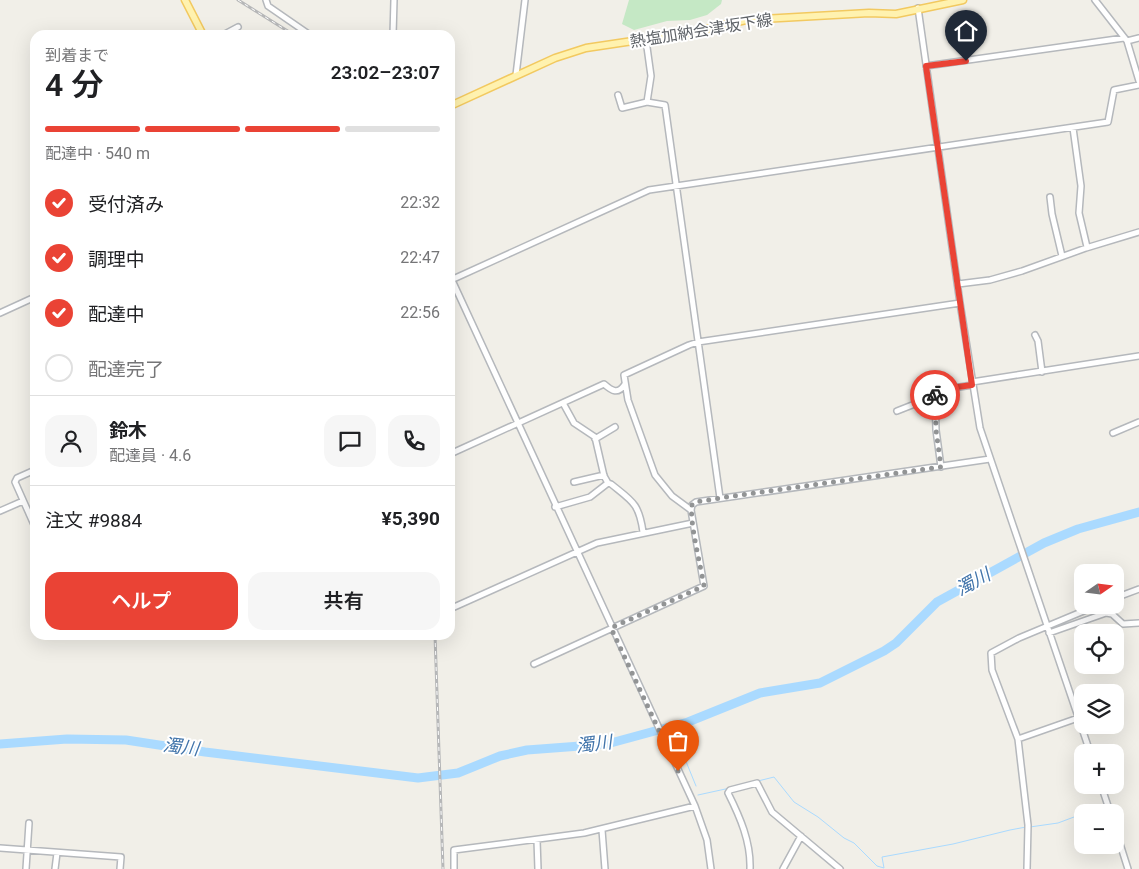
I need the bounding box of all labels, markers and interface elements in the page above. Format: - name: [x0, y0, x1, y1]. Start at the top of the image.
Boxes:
- street label: 熱塩加納会津坂下線: [628, 10, 774, 51]
- pin: [945, 10, 987, 61]
- icon: home: [952, 17, 980, 45]
- text: 到着まで: [45, 46, 109, 65]
- text: 23:02–23:07: [331, 61, 440, 84]
- text: 4 分: [45, 66, 103, 104]
- text: 配達中 · 540 m: [45, 144, 150, 163]
- icon: check: [45, 189, 73, 217]
- text: 受付済み: [88, 193, 164, 216]
- text: 22:32: [400, 193, 440, 212]
- icon: check: [45, 244, 73, 272]
- text: 調理中: [88, 248, 145, 271]
- text: 22:47: [400, 248, 440, 267]
- icon: check: [45, 299, 73, 327]
- text: 配達中: [88, 303, 145, 326]
- text: 22:56: [400, 303, 440, 322]
- text: 配達完了: [88, 358, 164, 381]
- courier: [910, 370, 960, 420]
- icon: bike: [921, 381, 949, 409]
- button: person: [45, 415, 97, 467]
- button: chat: [324, 415, 376, 467]
- button: phone: [388, 415, 440, 467]
- text: 鈴木: [109, 419, 147, 442]
- text: 配達員 · 4.6: [109, 446, 191, 465]
- text: ¥5,390: [382, 507, 440, 530]
- text: 注文 #9884: [45, 509, 142, 532]
- water label: 濁川: [952, 563, 995, 599]
- north arrow: [1074, 564, 1124, 614]
- map controls: [1074, 564, 1124, 854]
- button: ヘルプ: [45, 572, 238, 630]
- button: 共有: [248, 572, 440, 630]
- button: locate: [1074, 624, 1124, 674]
- button: layers: [1074, 684, 1124, 734]
- pin: [657, 720, 699, 771]
- icon: bag: [664, 727, 692, 755]
- water label: 濁川: [575, 731, 615, 756]
- water label: 濁川: [162, 734, 202, 759]
- button: +: [1074, 744, 1124, 794]
- button: −: [1074, 804, 1124, 854]

